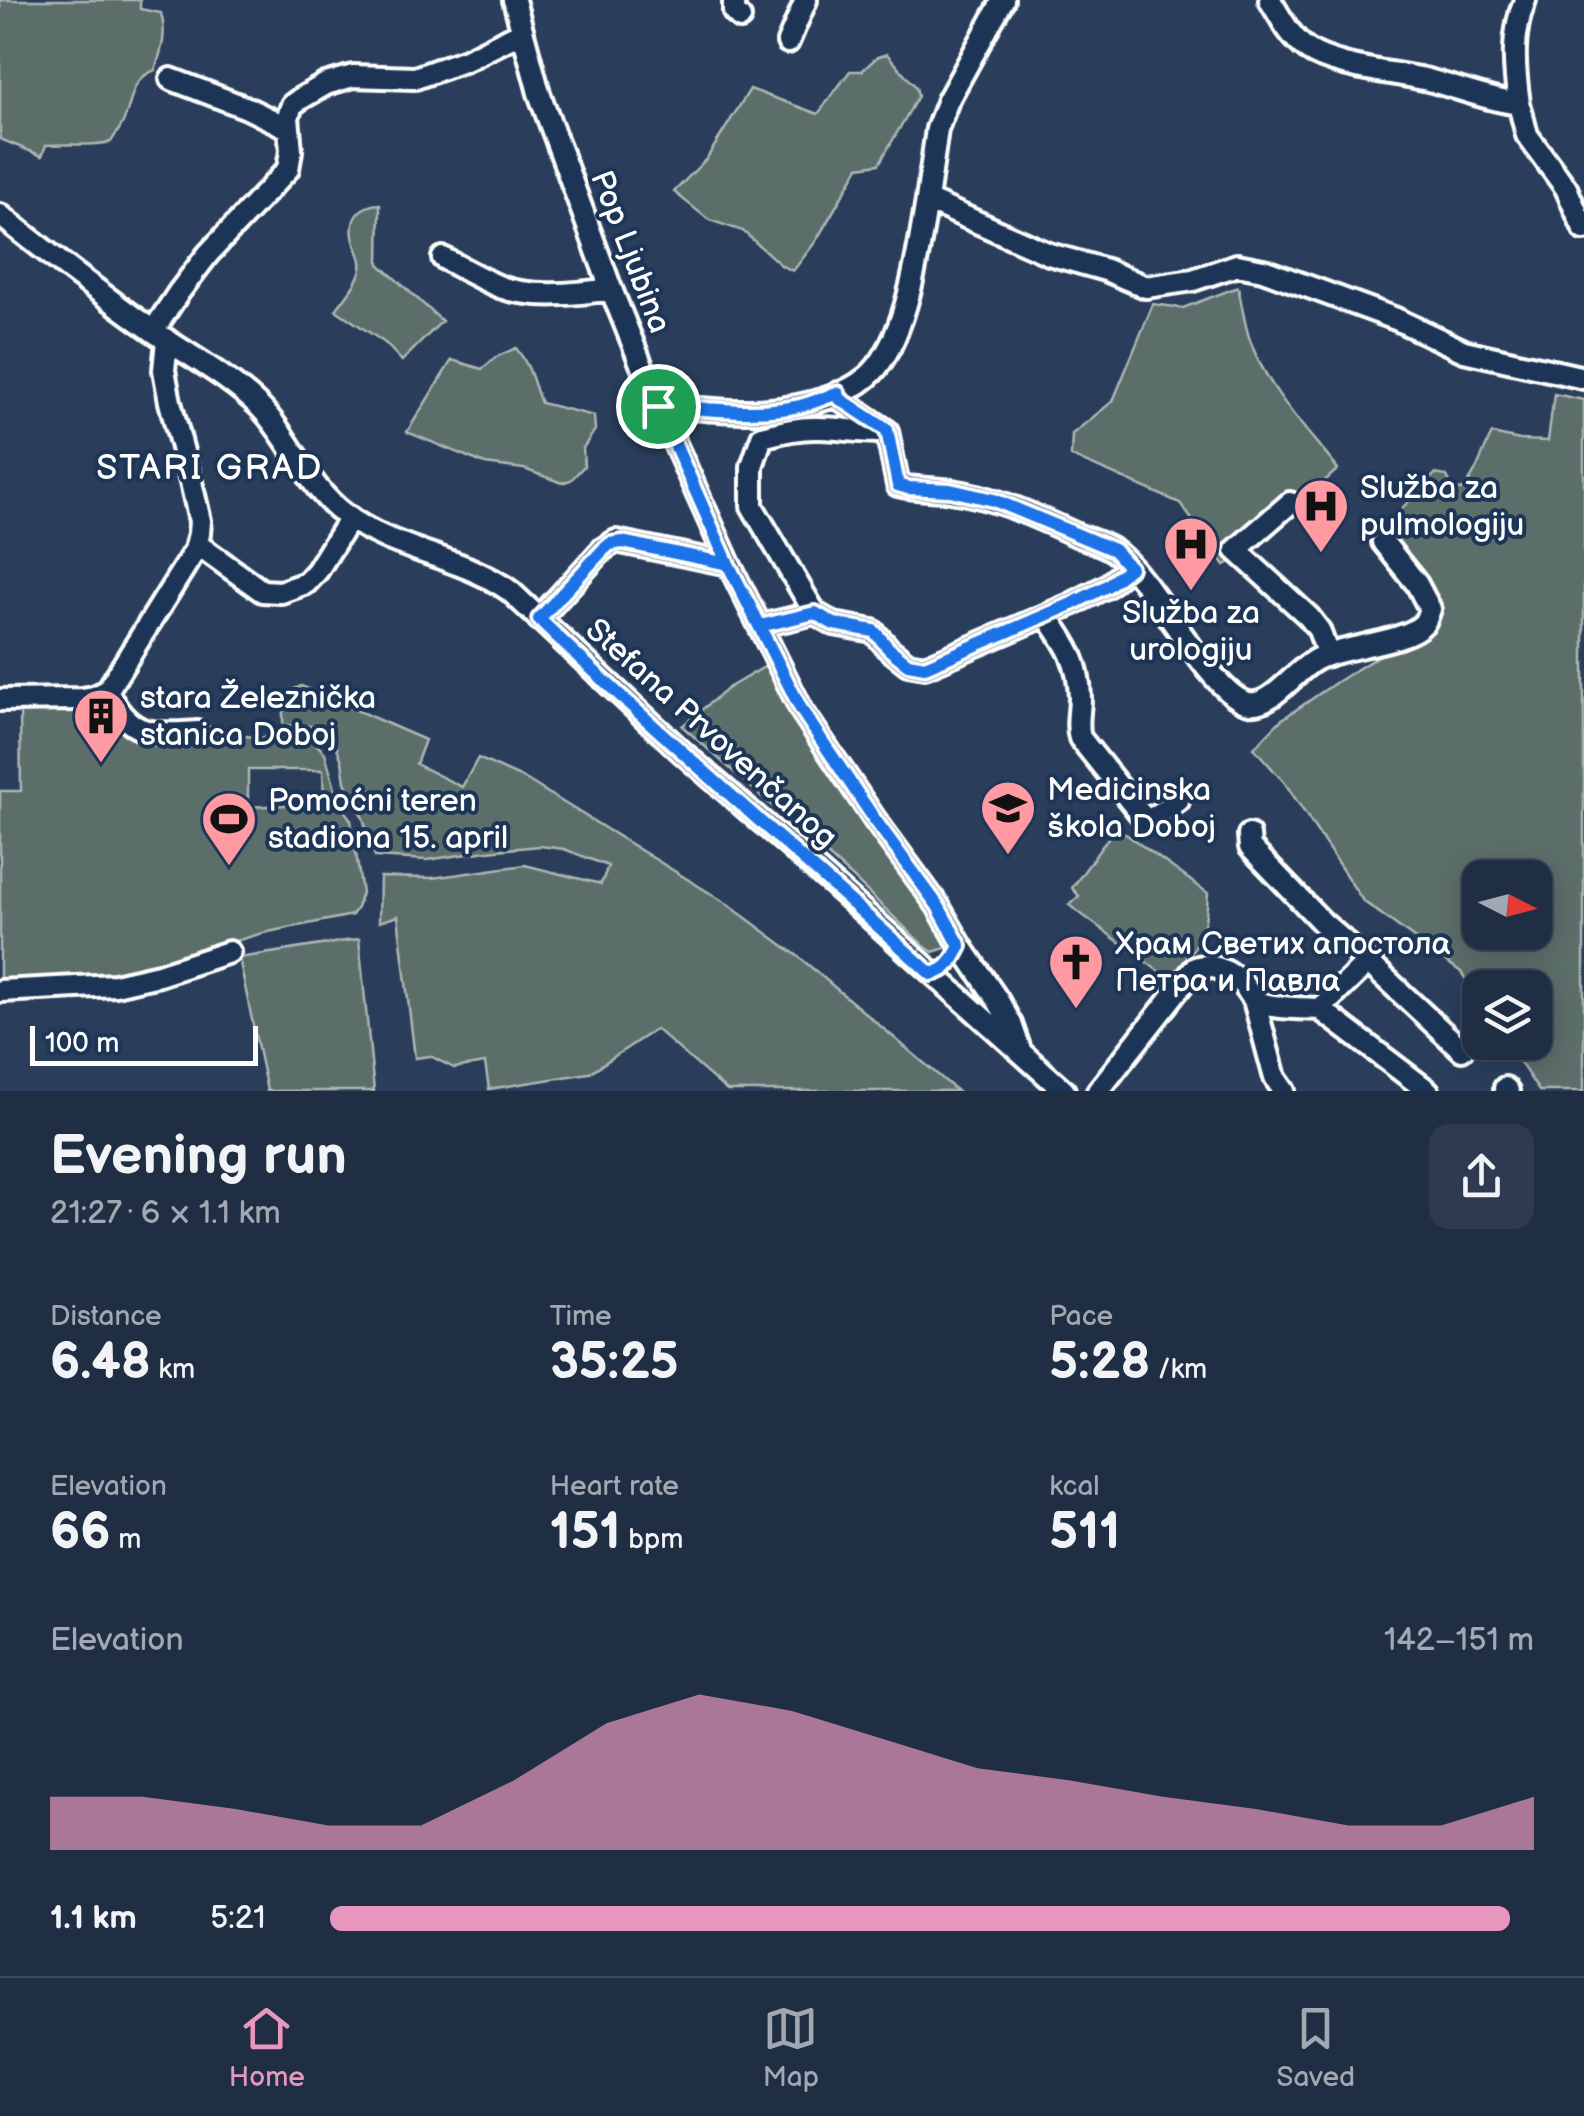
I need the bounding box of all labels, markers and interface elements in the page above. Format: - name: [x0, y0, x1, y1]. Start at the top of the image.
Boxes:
- street label: Pop Ljubina: [581, 165, 679, 339]
- pin: [616, 364, 701, 449]
- icon: arrive: [631, 379, 686, 434]
- district label: STARI GRAD: [96, 447, 324, 490]
- place label: Služba za pulmologiju: [1360, 469, 1524, 545]
- hospital icon: Služba za pulmologiju: [1291, 476, 1351, 555]
- hospital icon: Služba za urologiju: [1161, 514, 1221, 593]
- place label: Služba za urologiju: [1122, 594, 1260, 670]
- street label: Stefana Prvovenčanog: [577, 611, 845, 857]
- place label: stara Železnička stanica Doboj: [140, 678, 376, 755]
- building icon: stara Železnička stanica Doboj: [71, 686, 131, 765]
- place label: Medicinska škola Doboj: [1047, 771, 1216, 847]
- school or university icon: Medicinska škola Doboj: [978, 778, 1038, 857]
- place label: Pomoćni teren stadiona 15. april: [268, 782, 508, 858]
- sports icon: Pomoćni teren stadiona 15. april: [199, 789, 259, 868]
- north arrow: [1462, 860, 1552, 950]
- map controls: [1462, 860, 1552, 1060]
- place label: Храм Светих апостола Петра и Павла: [1115, 925, 1451, 1001]
- church icon: Храм Светих апостола Петра и Павла: [1046, 932, 1106, 1011]
- button: layers: [1462, 970, 1552, 1060]
- scale bar: [30, 1021, 258, 1066]
- text: 100 m: [45, 1027, 119, 1060]
- text: Evening run: [50, 1123, 347, 1190]
- button: share: [1429, 1124, 1534, 1229]
- text: 21:27 · 6 × 1.1 km: [50, 1194, 281, 1233]
- text: Distance: [50, 1300, 162, 1333]
- text: Time: [550, 1300, 612, 1333]
- text: Pace: [1049, 1300, 1113, 1333]
- text: 6.48: [50, 1333, 151, 1393]
- text: 35:25: [550, 1333, 679, 1393]
- text: 5:28: [1049, 1333, 1150, 1393]
- text: km: [151, 1353, 195, 1386]
- text: /km: [1150, 1353, 1207, 1386]
- text: Elevation: [50, 1470, 167, 1503]
- text: Heart rate: [550, 1470, 679, 1503]
- text: kcal: [1049, 1470, 1100, 1503]
- text: 66: [50, 1503, 111, 1563]
- text: 151: [550, 1503, 621, 1563]
- text: 511: [1049, 1503, 1120, 1563]
- text: m: [111, 1523, 141, 1556]
- text: bpm: [621, 1523, 683, 1556]
- text: Elevation: [50, 1621, 183, 1660]
- text: 142–151 m: [1384, 1621, 1534, 1660]
- text: 1.1 km: [50, 1899, 137, 1938]
- text: 5:21: [210, 1899, 266, 1938]
- tab: Home: [229, 2001, 305, 2094]
- tab: Map: [763, 2001, 819, 2094]
- tab: Saved: [1277, 2001, 1355, 2094]

